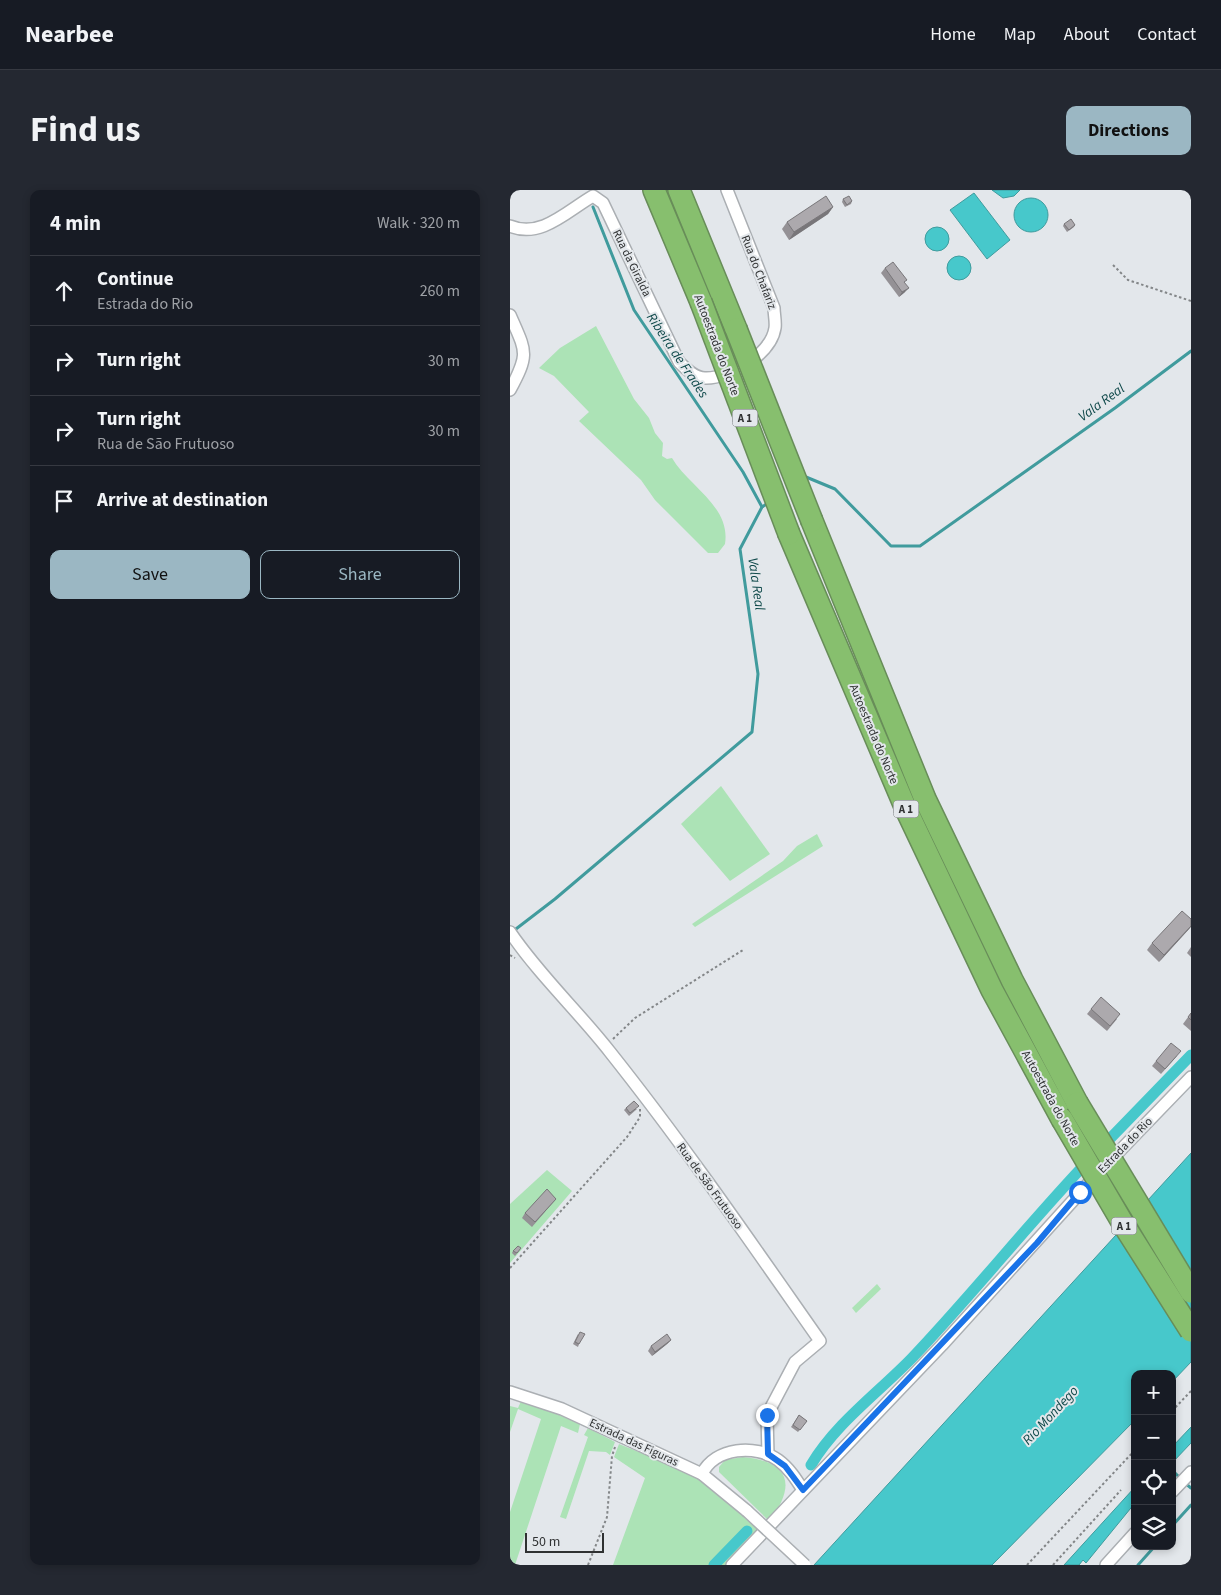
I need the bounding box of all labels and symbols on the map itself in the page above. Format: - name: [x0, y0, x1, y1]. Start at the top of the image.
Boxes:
- street label: Rua da Giralda: [608, 227, 655, 300]
- street label: Rua do Chafariz: [737, 233, 781, 312]
- street label: Autoestrada do Norte: [689, 292, 744, 398]
- water label: Ribeira de Frades: [641, 309, 713, 402]
- water label: Vala Real: [1074, 379, 1129, 427]
- road number: A 1: [732, 410, 758, 427]
- water label: Vala Real: [742, 556, 770, 612]
- street label: Autoestrada do Norte: [845, 682, 902, 787]
- road number: A 1: [894, 800, 918, 818]
- street label: Autoestrada do Norte: [1017, 1047, 1084, 1149]
- street label: Estrada do Rio: [1094, 1114, 1157, 1177]
- street label: Rua de São Frutuoso: [672, 1140, 747, 1233]
- route start: [1069, 1181, 1092, 1204]
- road number: A 1: [1112, 1218, 1136, 1234]
- water label: Rio Mondego: [1018, 1382, 1083, 1450]
- route end: [756, 1404, 779, 1427]
- street label: Estrada das Figuras: [586, 1414, 681, 1471]
- scale bar: [525, 1530, 604, 1553]

